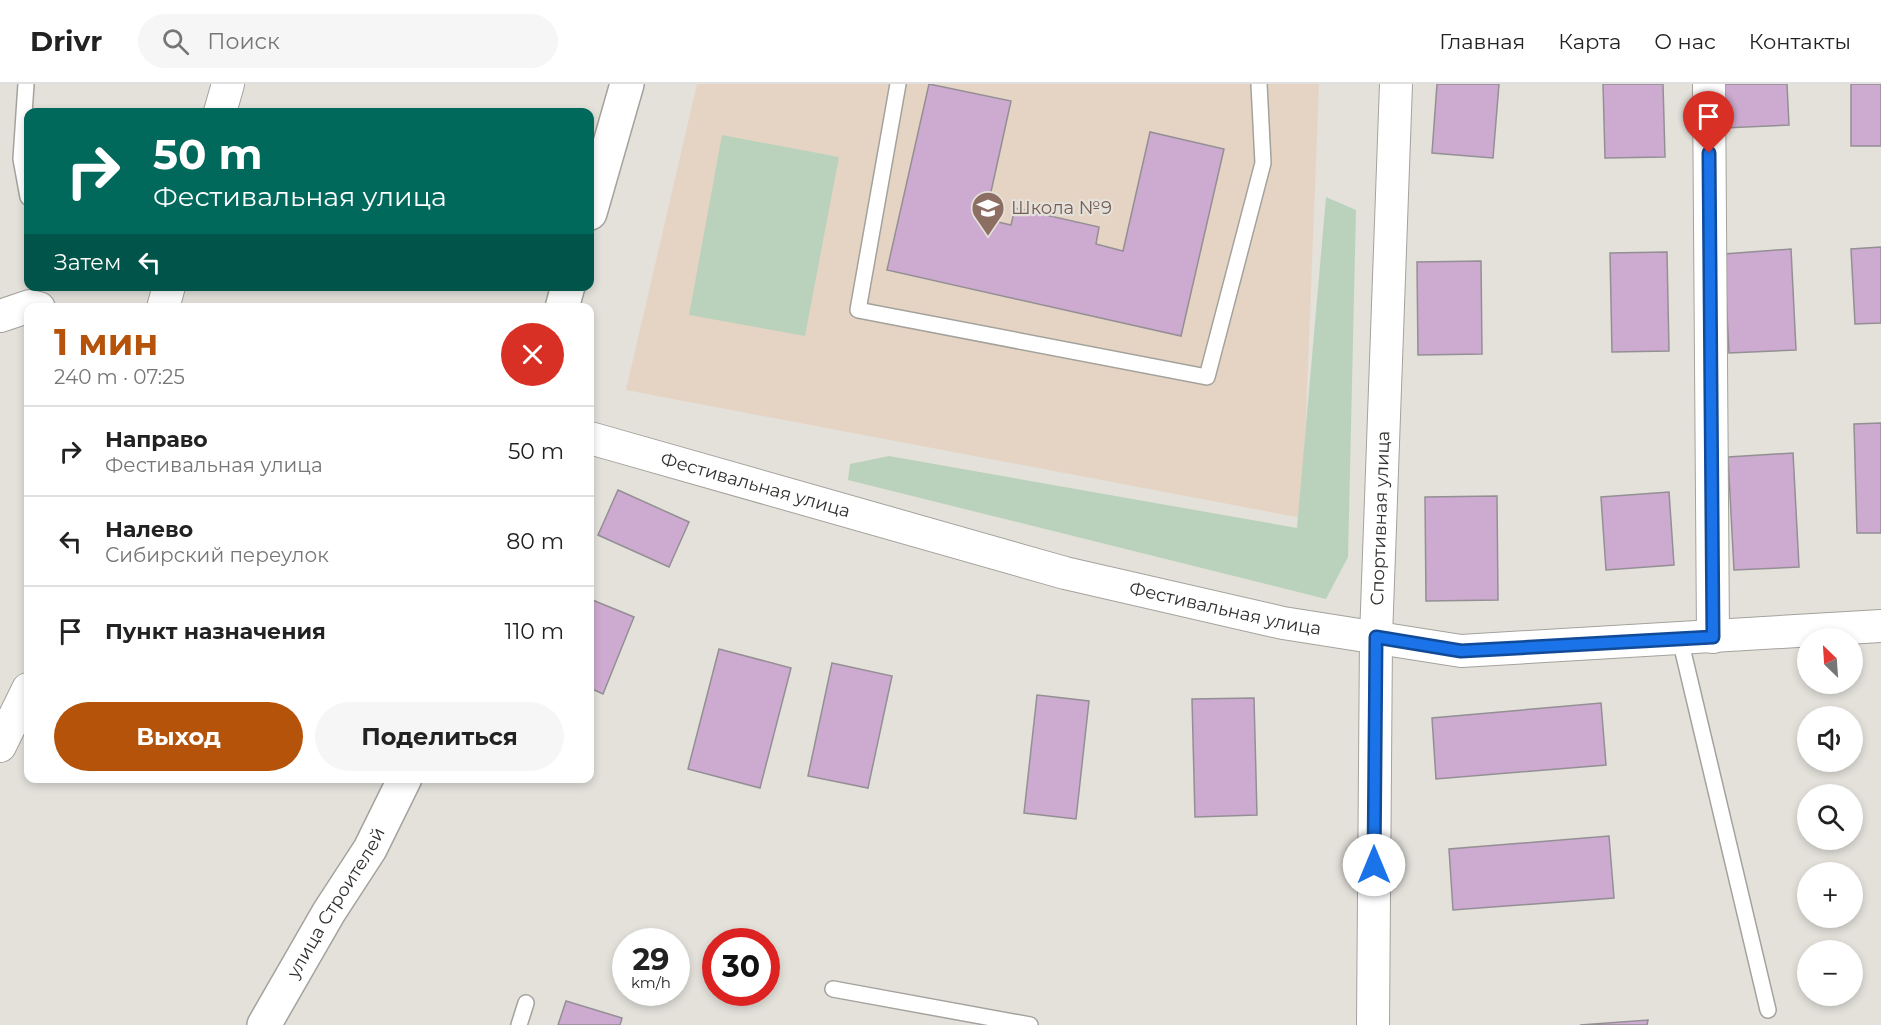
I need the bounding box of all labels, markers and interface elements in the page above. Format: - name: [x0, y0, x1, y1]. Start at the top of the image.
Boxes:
- search box: [138, 14, 558, 68]
- text: Drivr: [30, 24, 102, 58]
- icon: search: [159, 25, 192, 58]
- text: Поиск: [207, 28, 280, 55]
- text: Главная: [1439, 29, 1525, 54]
- text: Карта: [1558, 29, 1621, 54]
- text: О нас: [1654, 29, 1716, 54]
- text: Контакты: [1749, 29, 1851, 54]
- pin: [1683, 91, 1734, 153]
- icon: arrive: [1692, 100, 1725, 133]
- text: 50 m: [153, 128, 262, 180]
- icon: right: [54, 132, 132, 210]
- text: Фестивальная улица: [153, 180, 447, 213]
- school or university icon: Школа №9: [970, 190, 1006, 237]
- place label: Школа №9: [1011, 197, 1112, 219]
- icon: left: [133, 246, 166, 279]
- text: Затем: [54, 249, 121, 276]
- text: 1 мин: [54, 320, 158, 364]
- button: close: [501, 323, 564, 386]
- text: 240 m · 07:25: [54, 365, 185, 389]
- text: Направо: [105, 426, 208, 453]
- street label: Спортивная улица: [1366, 430, 1394, 606]
- icon: right: [54, 435, 87, 468]
- text: 50 m: [508, 438, 564, 465]
- street label: Фестивальная улица: [658, 448, 853, 522]
- text: Фестивальная улица: [105, 453, 323, 477]
- text: Налево: [105, 516, 193, 543]
- icon: left: [54, 525, 87, 558]
- text: 80 m: [506, 528, 564, 555]
- text: Сибирский переулок: [105, 543, 329, 567]
- street label: Фестивальная улица: [1127, 577, 1323, 640]
- icon: arrive: [54, 615, 87, 648]
- text: Пункт назначения: [105, 618, 326, 645]
- text: 110 m: [504, 618, 564, 645]
- north arrow: [1797, 628, 1863, 694]
- map controls: [1797, 628, 1863, 1006]
- button: Выход: [54, 702, 303, 771]
- button: Поделиться: [315, 702, 564, 771]
- button: sound: [1797, 706, 1863, 772]
- button: search: [1797, 784, 1863, 850]
- street label: улица Строителей: [282, 824, 390, 983]
- position arrow: [1342, 833, 1406, 897]
- button: +: [1797, 862, 1863, 928]
- speed limit sign: 30: [702, 928, 780, 1006]
- button: −: [1797, 940, 1863, 1006]
- text: 29: [633, 941, 669, 978]
- text: km/h: [631, 973, 671, 992]

